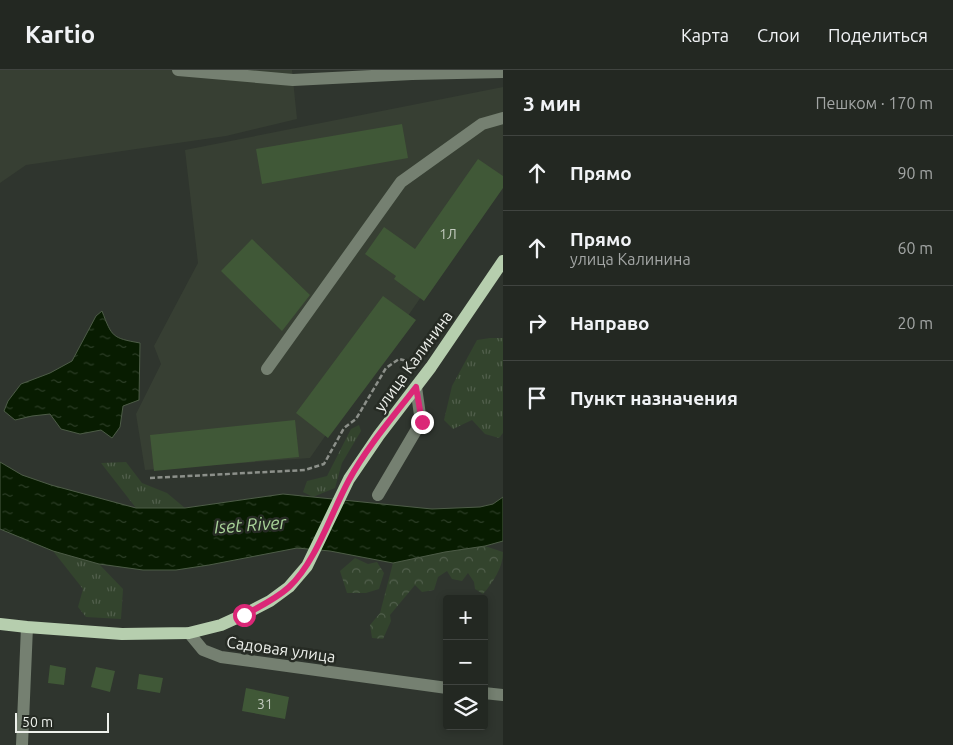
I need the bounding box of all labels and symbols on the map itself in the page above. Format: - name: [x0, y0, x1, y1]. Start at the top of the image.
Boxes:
- house number: 1Л: [439, 226, 457, 242]
- street label: улица Калинина: [370, 307, 456, 415]
- route end: [411, 411, 434, 434]
- water label: Iset River: [213, 511, 288, 536]
- route start: [233, 604, 256, 627]
- street label: Садовая улица: [225, 632, 337, 666]
- house number: 31: [257, 696, 273, 712]
- scale bar: [15, 710, 109, 733]

